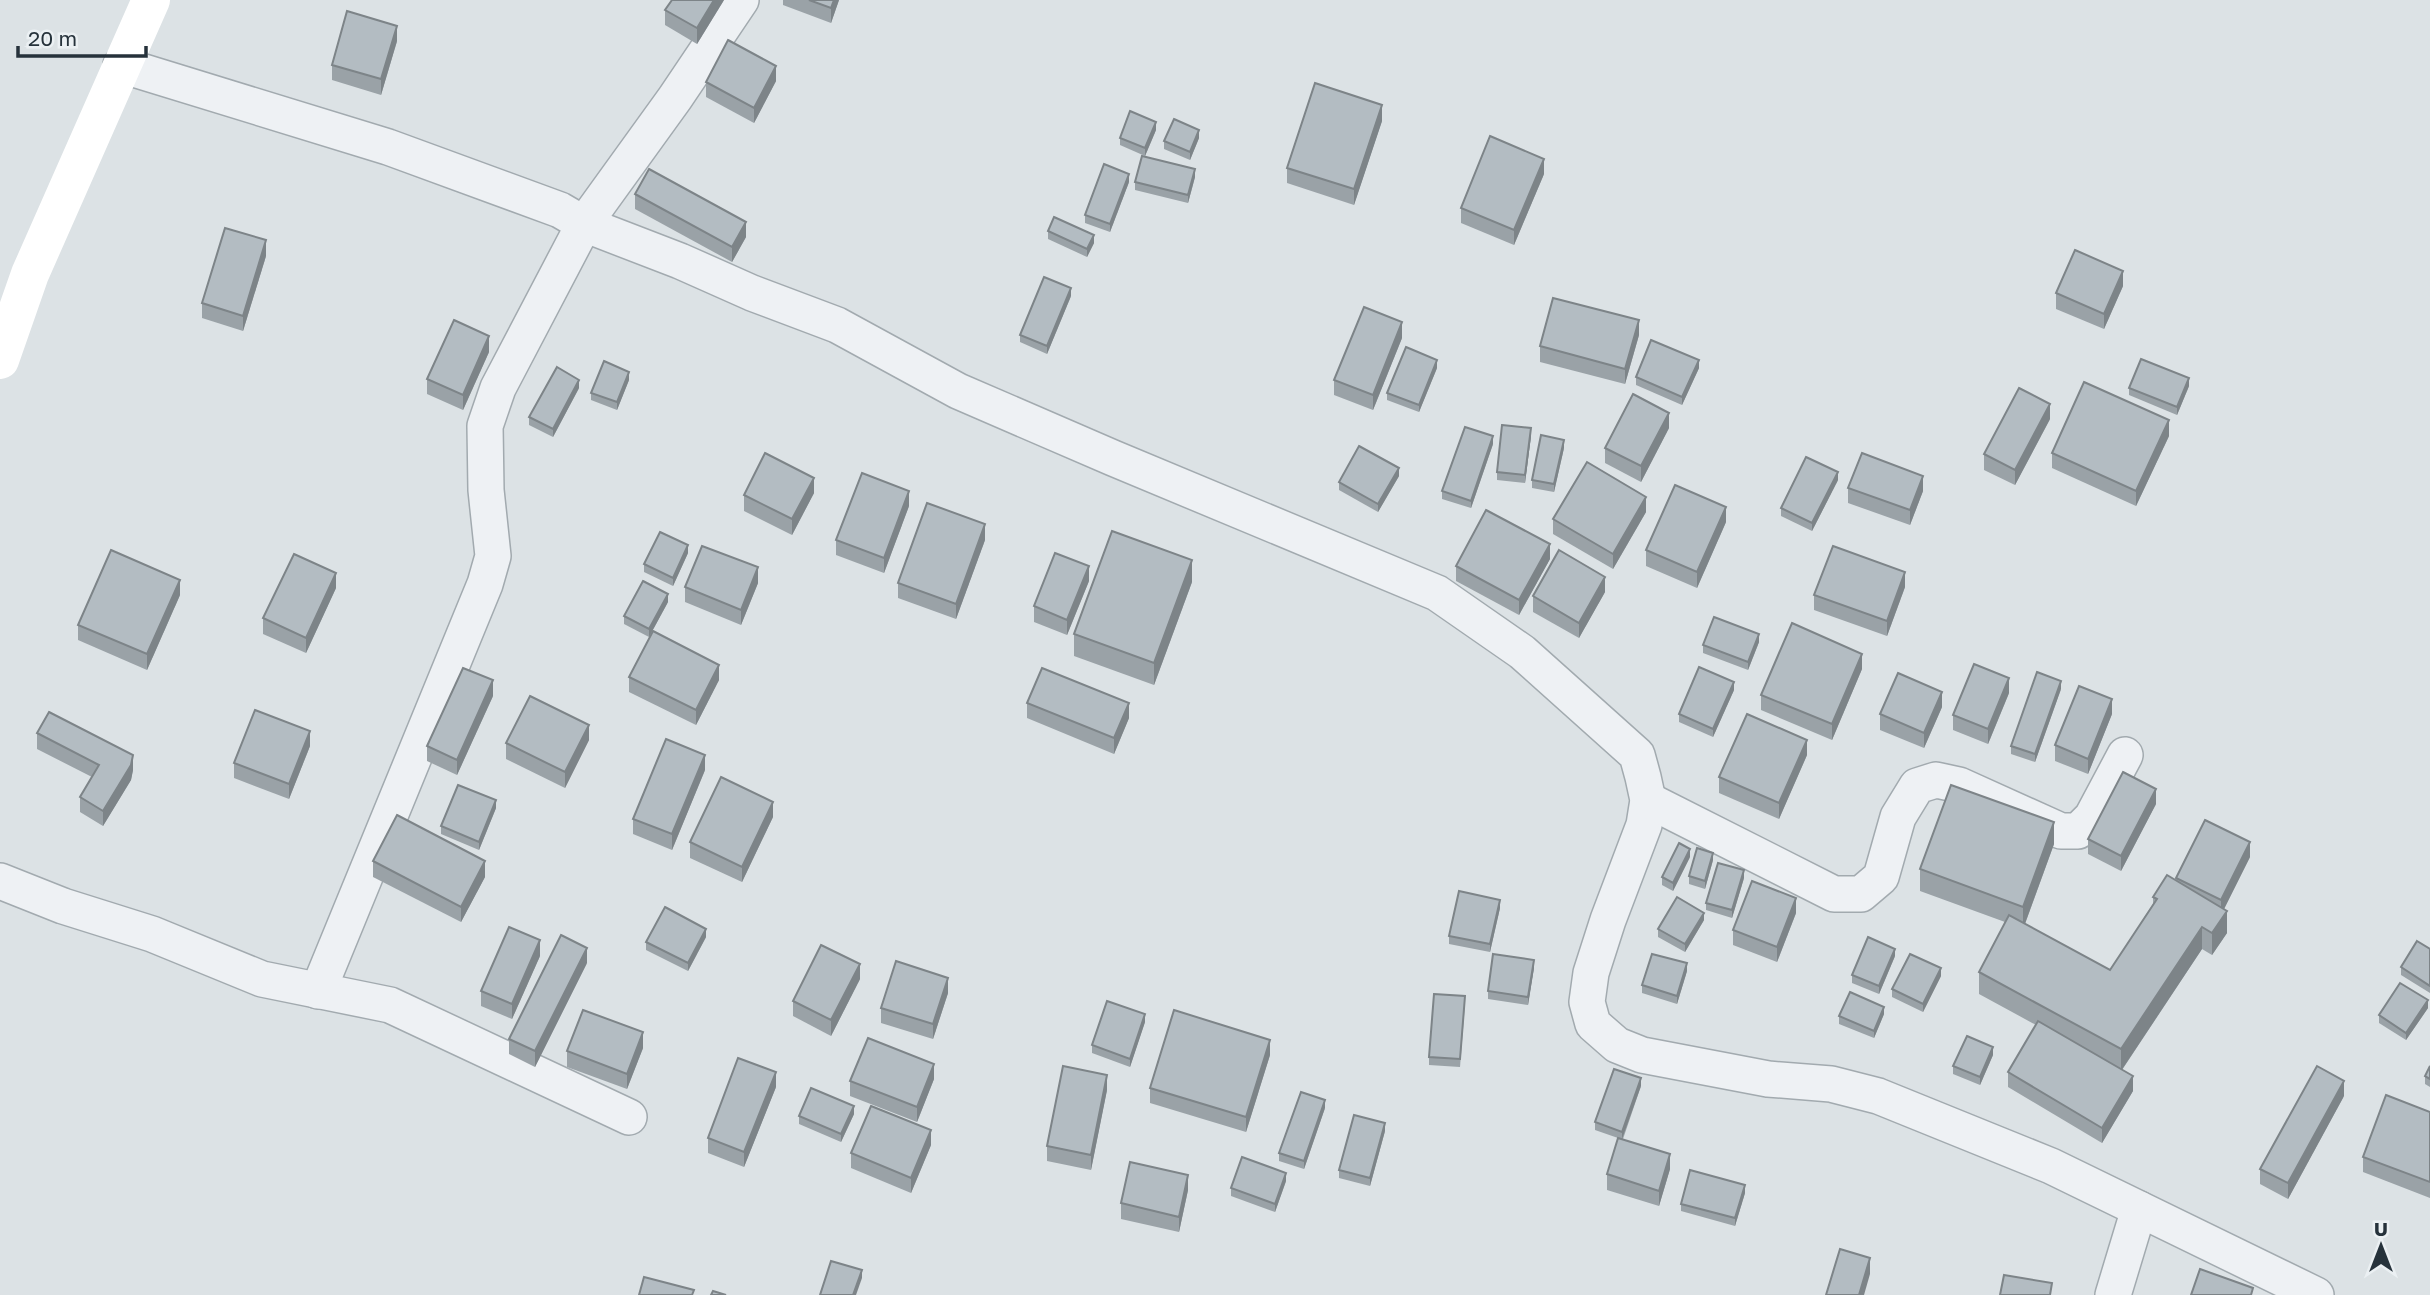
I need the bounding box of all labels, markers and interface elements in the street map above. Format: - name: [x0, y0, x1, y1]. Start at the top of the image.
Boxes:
- scale bar: [18, 14, 145, 58]
- text: 20 m: [28, 25, 77, 51]
- north arrow: [2346, 1211, 2416, 1281]
- text: U: [2374, 1217, 2388, 1240]

